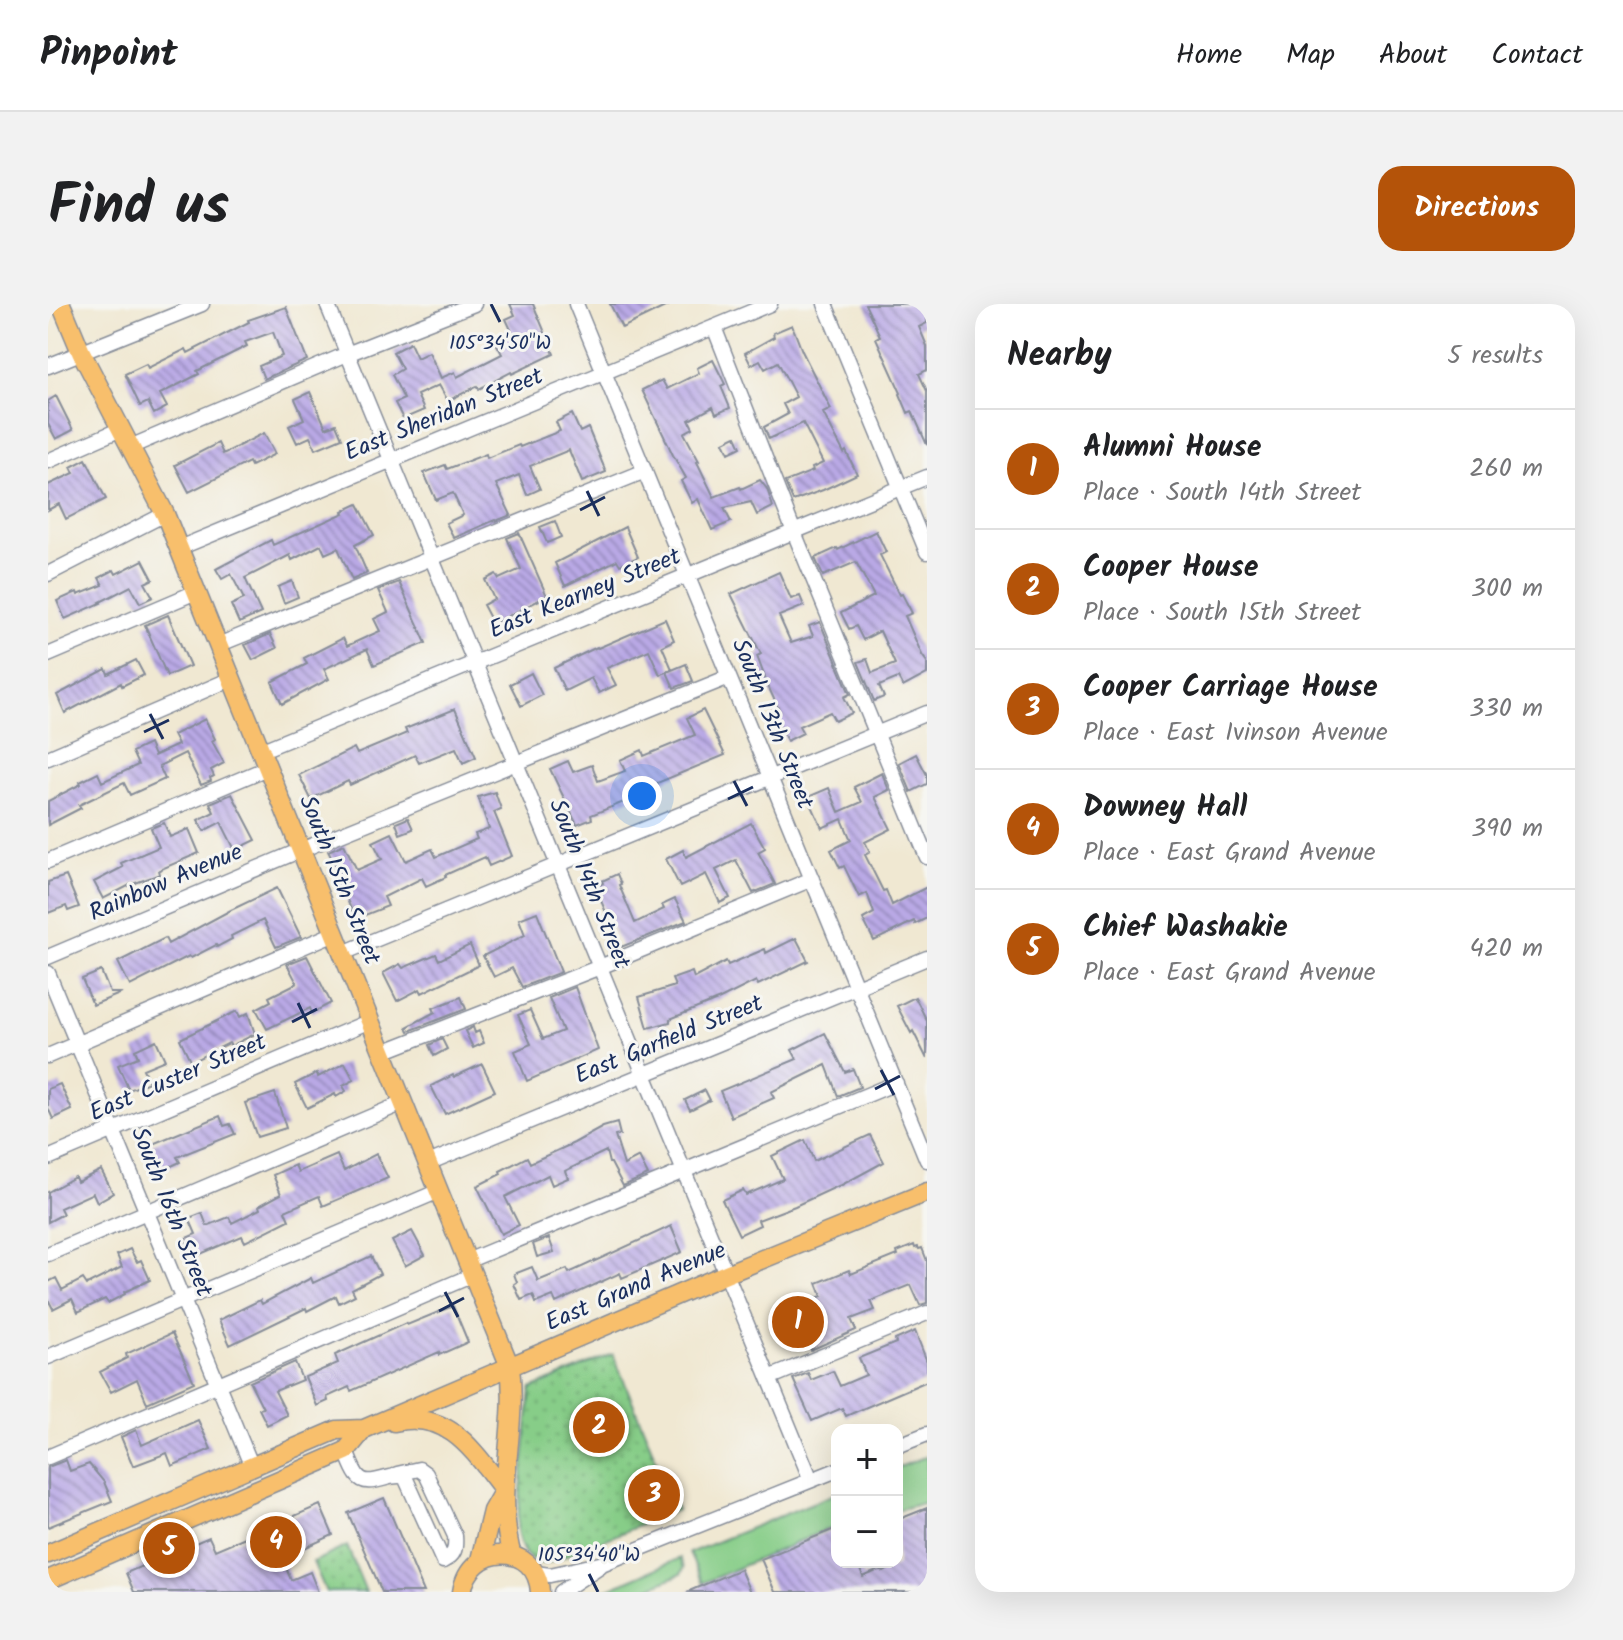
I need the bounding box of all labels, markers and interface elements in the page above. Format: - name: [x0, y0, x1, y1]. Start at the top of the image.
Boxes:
- text: Pinpoint: [40, 25, 178, 85]
- text: Home: [1176, 33, 1242, 78]
- text: Map: [1286, 33, 1335, 78]
- text: About: [1379, 33, 1447, 78]
- text: Contact: [1491, 33, 1583, 78]
- text: Find us: [48, 163, 229, 253]
- button: Directions: [1378, 166, 1575, 251]
- text: 105°34'50"W: [449, 328, 551, 360]
- text: Nearby: [1007, 329, 1112, 383]
- text: 5 results: [1447, 335, 1543, 377]
- street label: East Sheridan Street: [339, 357, 550, 473]
- text: Alumni House: [1083, 424, 1261, 472]
- text: 1: [1029, 448, 1037, 490]
- text: 260 m: [1469, 448, 1543, 490]
- text: Place · South 14th Street: [1083, 472, 1361, 514]
- street label: East Kearney Street: [483, 537, 688, 650]
- text: Cooper House: [1083, 544, 1259, 592]
- text: 2: [1025, 568, 1041, 610]
- text: 300 m: [1471, 568, 1543, 610]
- text: Place · South 15th Street: [1083, 592, 1361, 634]
- street label: South 13th Street: [720, 633, 824, 816]
- text: Cooper Carriage House: [1083, 664, 1378, 712]
- text: 3: [1026, 688, 1040, 730]
- text: 330 m: [1469, 688, 1543, 730]
- text: Place · East Ivinson Avenue: [1083, 712, 1388, 754]
- your location: [622, 776, 662, 816]
- text: Downey Hall: [1083, 784, 1247, 832]
- street label: South 15th Street: [287, 789, 391, 971]
- street label: South 14th Street: [537, 793, 641, 976]
- text: 4: [1026, 808, 1040, 850]
- text: 390 m: [1471, 808, 1543, 850]
- text: Place · East Grand Avenue: [1083, 832, 1375, 874]
- street label: Rainbow Avenue: [83, 833, 249, 933]
- text: Chief Washakie: [1083, 904, 1288, 952]
- text: 5: [1026, 928, 1040, 970]
- text: 420 m: [1469, 928, 1543, 970]
- text: Place · East Grand Avenue: [1083, 952, 1375, 994]
- street label: East Garfield Street: [569, 984, 770, 1096]
- street label: East Custer Street: [83, 1023, 273, 1133]
- street label: South 16th Street: [119, 1121, 223, 1304]
- street label: East Grand Avenue: [539, 1231, 733, 1343]
- pin: 1: [772, 1292, 824, 1352]
- pin: 2: [573, 1397, 625, 1457]
- map controls: [831, 1424, 903, 1568]
- button: +: [831, 1424, 903, 1496]
- pin: 3: [628, 1465, 680, 1525]
- button: −: [831, 1496, 903, 1568]
- pin: 4: [250, 1512, 302, 1572]
- pin: 5: [143, 1518, 195, 1578]
- text: 105°34'40"W: [538, 1540, 640, 1572]

